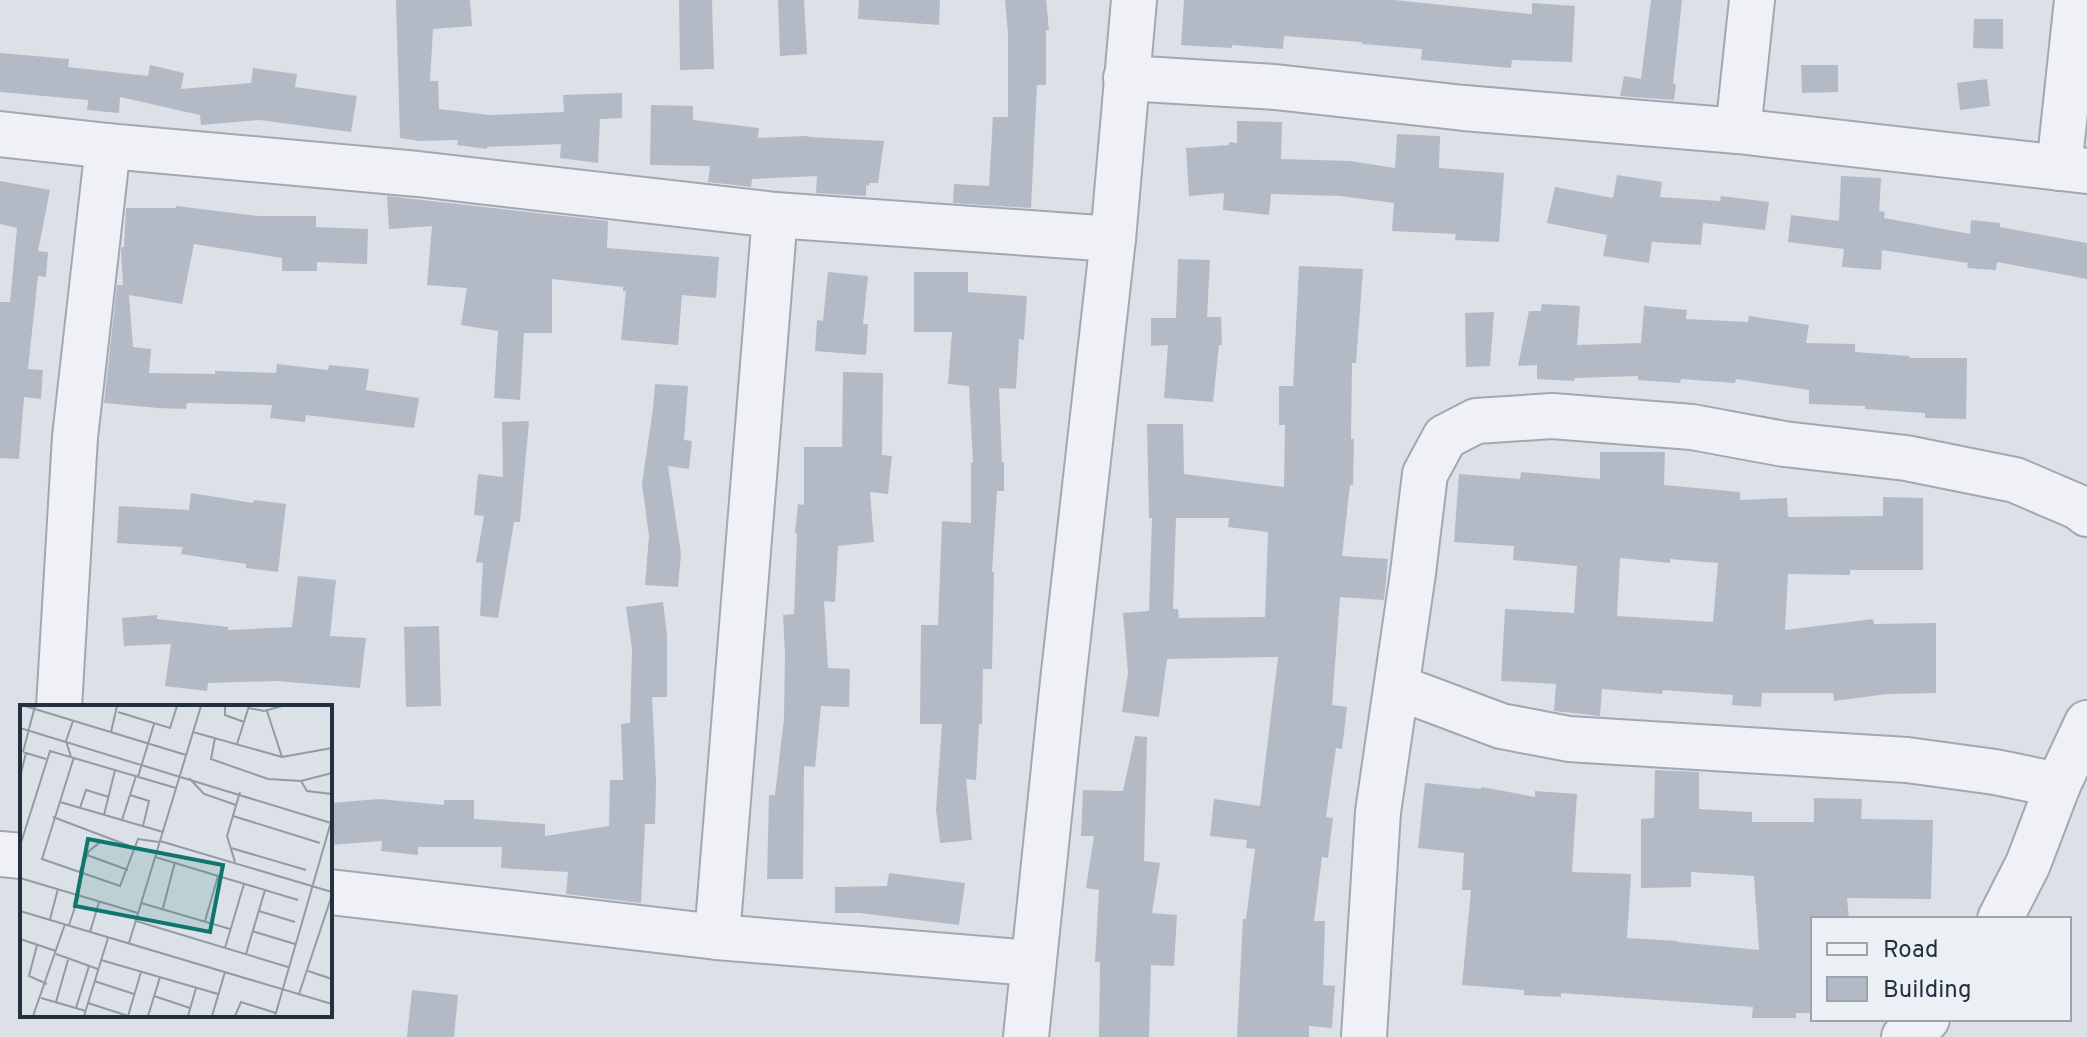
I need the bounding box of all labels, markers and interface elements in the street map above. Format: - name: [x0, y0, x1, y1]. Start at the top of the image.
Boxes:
- inset map: [20, 705, 332, 1017]
- legend: [1811, 917, 2071, 1021]
- text: Road: [1883, 936, 1939, 966]
- text: Building: [1883, 976, 1972, 1006]

